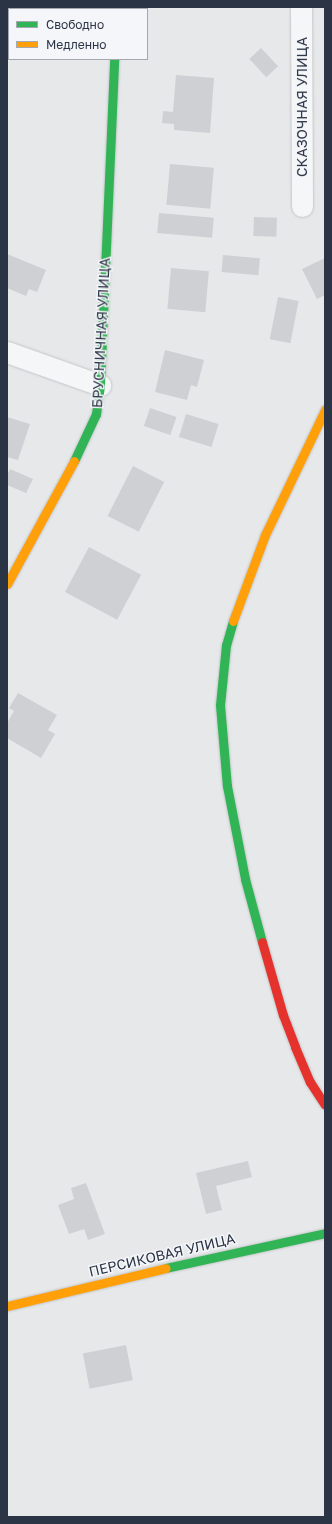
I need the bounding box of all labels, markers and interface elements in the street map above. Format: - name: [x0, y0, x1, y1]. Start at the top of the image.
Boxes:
- legend: [8, 8, 148, 60]
- text: Свободно: [46, 17, 104, 32]
- text: Медленно: [46, 37, 106, 52]
- street label: СКАЗОЧНАЯ УЛИЦА: [294, 37, 310, 177]
- street label: БРУСНИЧНАЯ УЛИЦА: [89, 258, 113, 408]
- street label: ПЕРСИКОВАЯ УЛИЦА: [87, 1230, 237, 1280]

